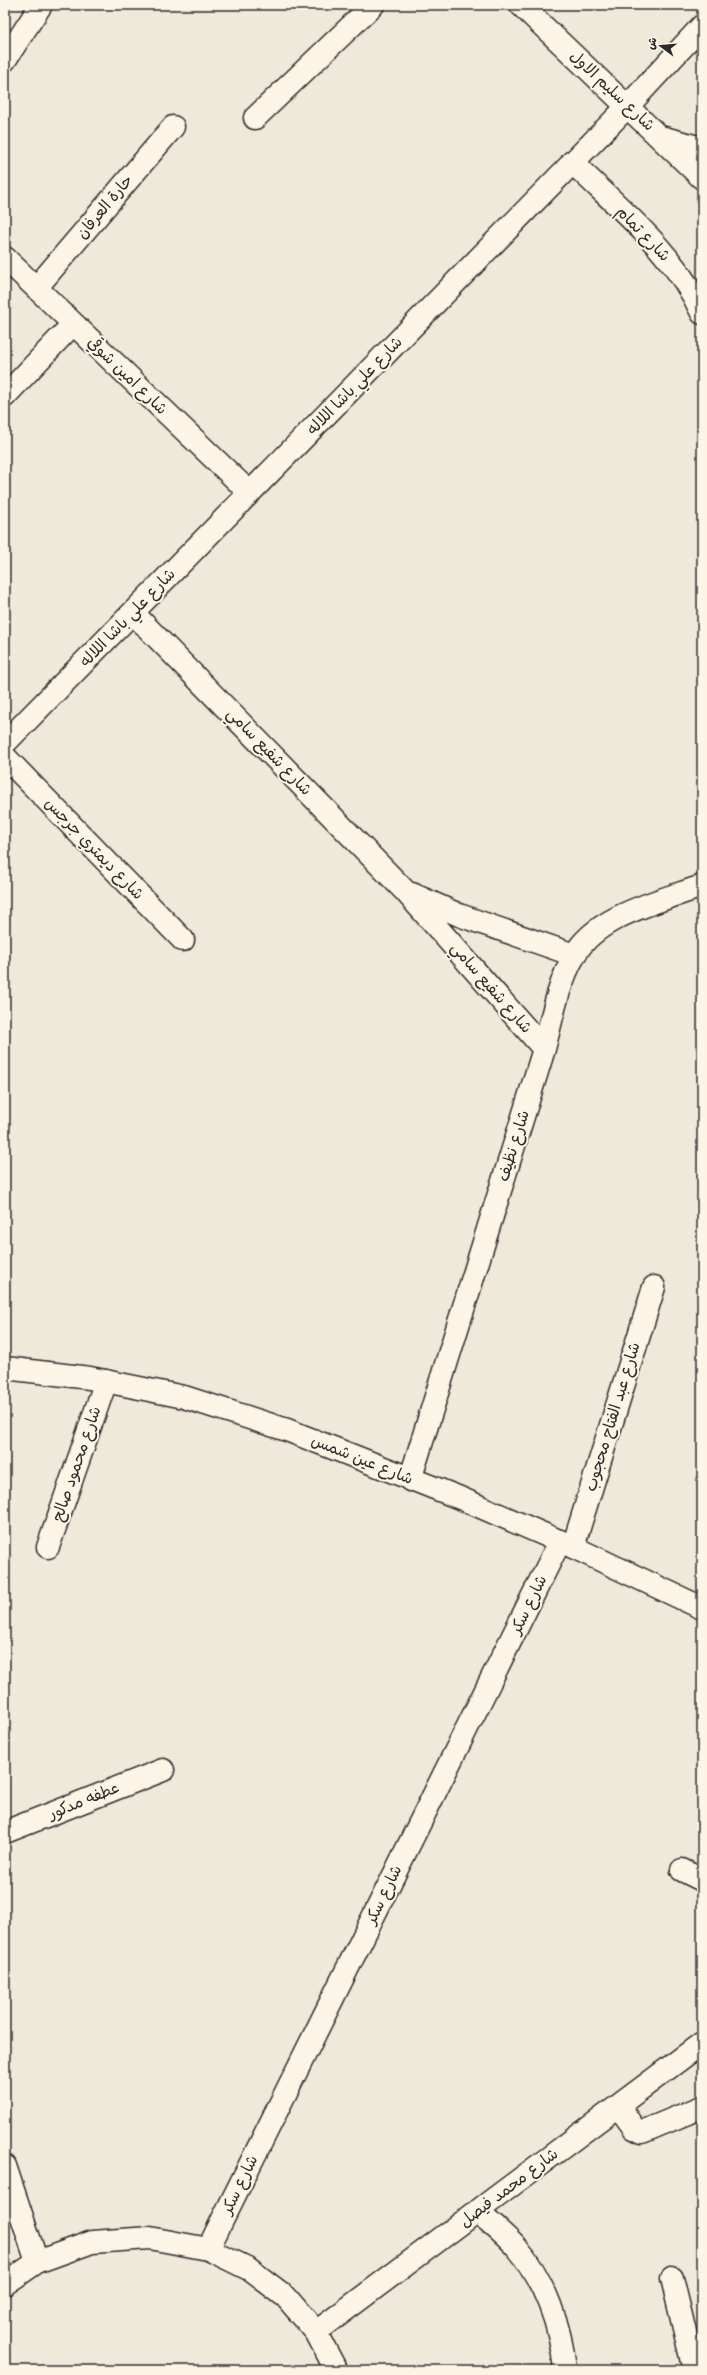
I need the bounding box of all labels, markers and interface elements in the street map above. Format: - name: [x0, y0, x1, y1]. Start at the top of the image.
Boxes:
- north arrow: [641, 26, 681, 66]
- text: ش: [644, 36, 661, 51]
- street label: شارع سليم الاول: [564, 46, 659, 137]
- street label: حارة العرفان: [72, 170, 138, 244]
- street label: شارع تمام: [611, 202, 675, 267]
- street label: شارع امين شوقي: [82, 332, 172, 420]
- street label: شارع علي باشا اللاله: [302, 332, 410, 442]
- street label: شارع علي باشا اللاله: [75, 564, 183, 674]
- street label: شارع شفيع سامي: [220, 704, 316, 802]
- street label: شارع ديمتري جرجس: [40, 793, 148, 905]
- street label: شارع شفيع سامي: [443, 938, 536, 1040]
- street label: شارع نظيف: [493, 1108, 535, 1184]
- street label: شارع عبد الفتاح محجوب: [580, 1340, 646, 1494]
- street label: شارع محمود صالح: [47, 1404, 107, 1524]
- street label: شارع عين شمس: [308, 1430, 416, 1490]
- street label: شارع سكر: [505, 1572, 552, 1640]
- street label: عطفه مدكور: [44, 1777, 123, 1825]
- street label: شارع سكر: [360, 1862, 407, 1930]
- street label: شارع محمد فيصل: [455, 2144, 563, 2232]
- street label: شارع سكر: [216, 2152, 263, 2220]

